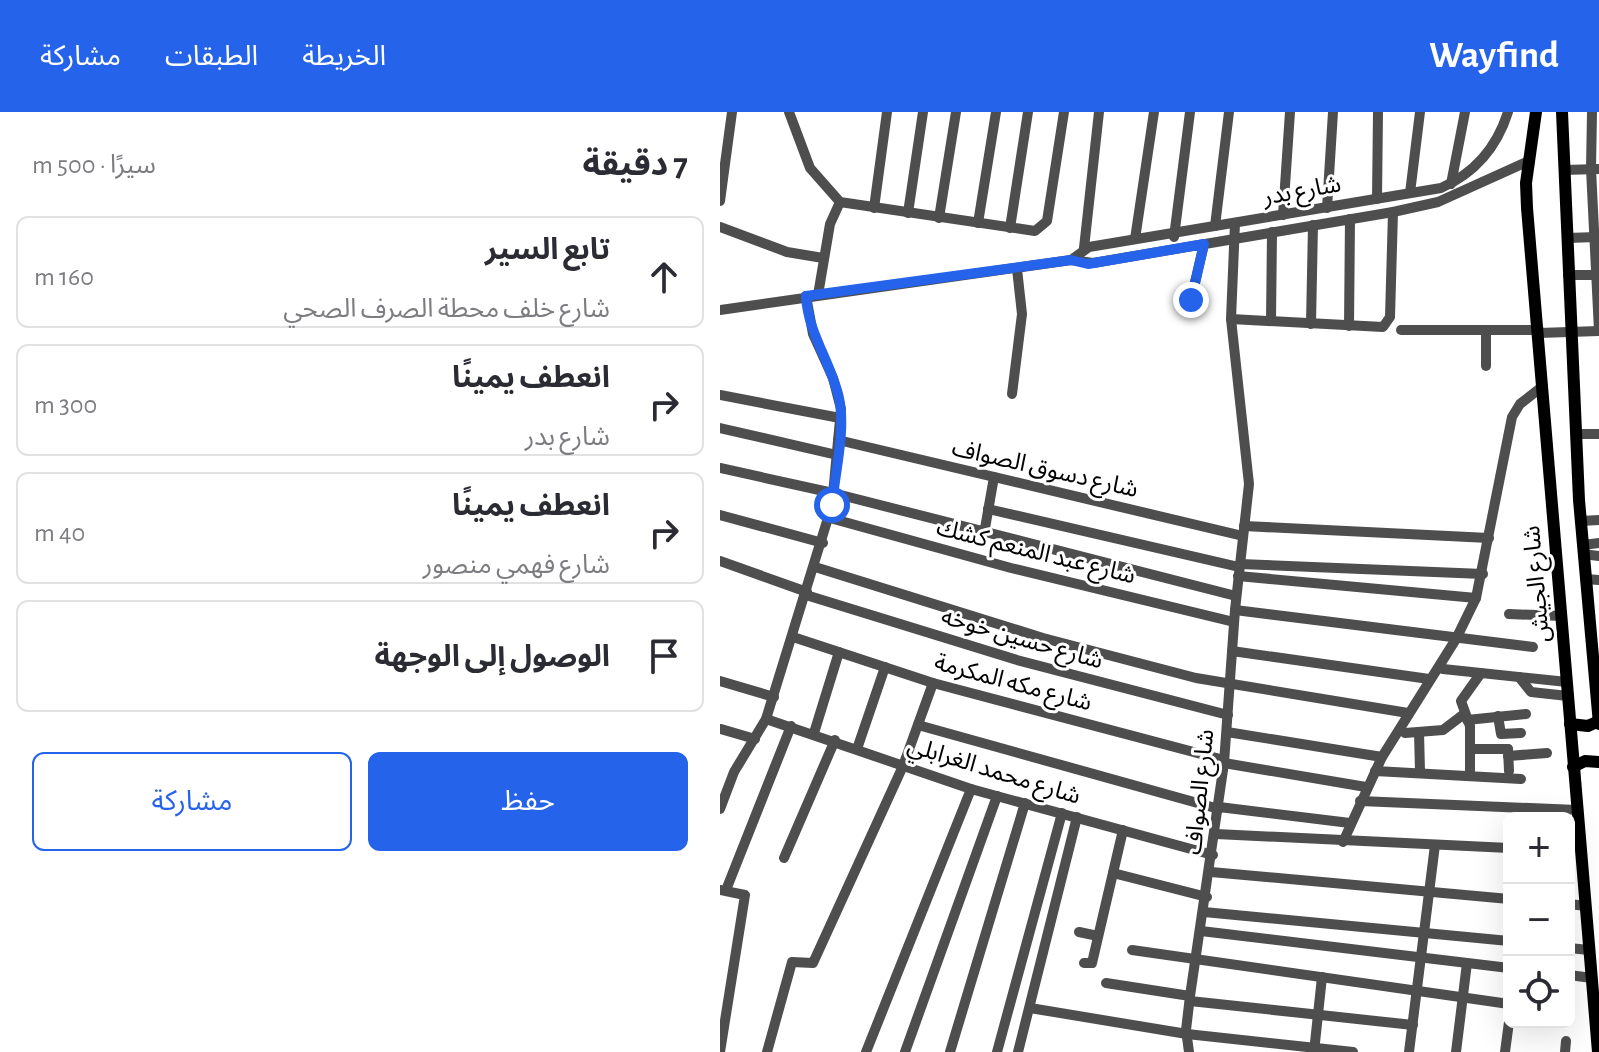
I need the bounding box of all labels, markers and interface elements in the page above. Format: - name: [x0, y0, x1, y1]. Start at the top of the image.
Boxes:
- text: Wayfind: [1429, 37, 1559, 75]
- text: مشاركة: [40, 43, 121, 71]
- text: الطبقات: [165, 43, 258, 71]
- text: الخريطة: [302, 43, 386, 71]
- text: 7 دقيقة: [583, 148, 688, 182]
- text: سيرًا · 500 m: [32, 152, 156, 178]
- street label: شارع بدر: [1260, 172, 1344, 214]
- text: تابع السير: [485, 235, 610, 265]
- icon: ahead: [642, 255, 686, 299]
- text: 160 m: [34, 264, 94, 290]
- route end: [1173, 282, 1209, 318]
- text: شارع خلف محطة الصرف الصحي: [283, 296, 610, 322]
- text: انعطف يمينًا: [452, 363, 610, 393]
- icon: right: [642, 383, 686, 427]
- text: 300 m: [34, 392, 97, 418]
- text: شارع بدر: [525, 424, 610, 450]
- street label: شارع دسوق الصواف: [949, 436, 1140, 506]
- route start: [814, 487, 850, 523]
- text: انعطف يمينًا: [452, 491, 610, 521]
- icon: right: [642, 511, 686, 555]
- street label: شارع عبد المنعم كشك: [933, 516, 1138, 592]
- text: 40 m: [34, 520, 85, 546]
- street label: شارع الجيش: [1520, 524, 1558, 644]
- text: شارع فهمي منصور: [423, 552, 610, 578]
- street label: شارع حسين خوخه: [937, 604, 1106, 677]
- icon: arrive: [642, 634, 686, 678]
- text: الوصول إلى الوجهة: [374, 642, 610, 672]
- street label: شارع مكه المكرمة: [931, 650, 1094, 719]
- street label: شارع الصواف: [1181, 728, 1223, 856]
- street label: شارع محمد الغرابلي: [903, 733, 1083, 814]
- button: مشاركة: [32, 752, 352, 851]
- button: حفظ: [368, 752, 688, 851]
- map controls: [1503, 812, 1575, 1028]
- button: +: [1503, 812, 1575, 884]
- button: −: [1503, 884, 1575, 956]
- button: locate: [1503, 956, 1575, 1028]

